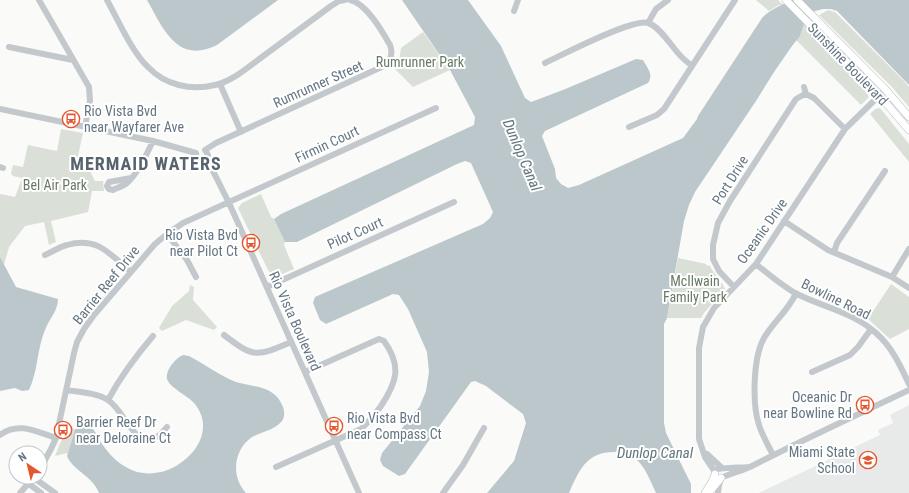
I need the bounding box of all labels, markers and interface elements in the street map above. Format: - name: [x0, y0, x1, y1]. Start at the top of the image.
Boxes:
- street label: Sunshine Boulevard: [805, 19, 891, 109]
- park label: Rumrunner Park: [376, 54, 465, 70]
- street label: Rumrunner Street: [271, 57, 365, 111]
- place label: Rio Vista Bvd near Wayfarer Ave: [84, 103, 184, 135]
- bus stop icon: Rio Vista Bvd near Wayfarer Ave: [61, 109, 81, 129]
- water label: Dunlop Canal: [499, 116, 545, 194]
- street label: Firmin Court: [293, 122, 361, 166]
- street label: Port Drive: [709, 152, 751, 207]
- district label: MERMAID WATERS: [70, 153, 222, 174]
- park label: Bel Air Park: [23, 177, 88, 193]
- street label: Oceanic Drive: [734, 195, 791, 267]
- street label: Pilot Court: [325, 214, 385, 252]
- place label: Rio Vista Bvd near Pilot Ct: [165, 227, 238, 259]
- bus stop icon: Rio Vista Bvd near Pilot Ct: [241, 233, 261, 253]
- street label: Barrier Reef Drive: [69, 242, 143, 327]
- street label: Rio Vista Boulevard: [266, 269, 324, 373]
- park label: McIlwain Family Park: [663, 273, 728, 305]
- street label: Bowline Road: [799, 275, 873, 323]
- place label: Oceanic Dr near Bowline Rd: [763, 389, 852, 421]
- bus stop icon: Oceanic Dr near Bowline Rd: [855, 395, 875, 415]
- place label: Rio Vista Bvd near Compass Ct: [347, 410, 442, 442]
- place label: Barrier Reef Dr near Deloraine Ct: [76, 414, 171, 446]
- bus stop icon: Rio Vista Bvd near Compass Ct: [324, 416, 344, 436]
- bus stop icon: Barrier Reef Dr near Deloraine Ct: [53, 420, 73, 440]
- water label: Dunlop Canal: [617, 444, 694, 462]
- place label: Miami State School: [789, 444, 855, 476]
- north arrow: [8, 445, 48, 485]
- text: N: [16, 450, 29, 464]
- school or university icon: Miami State School: [858, 450, 878, 470]

